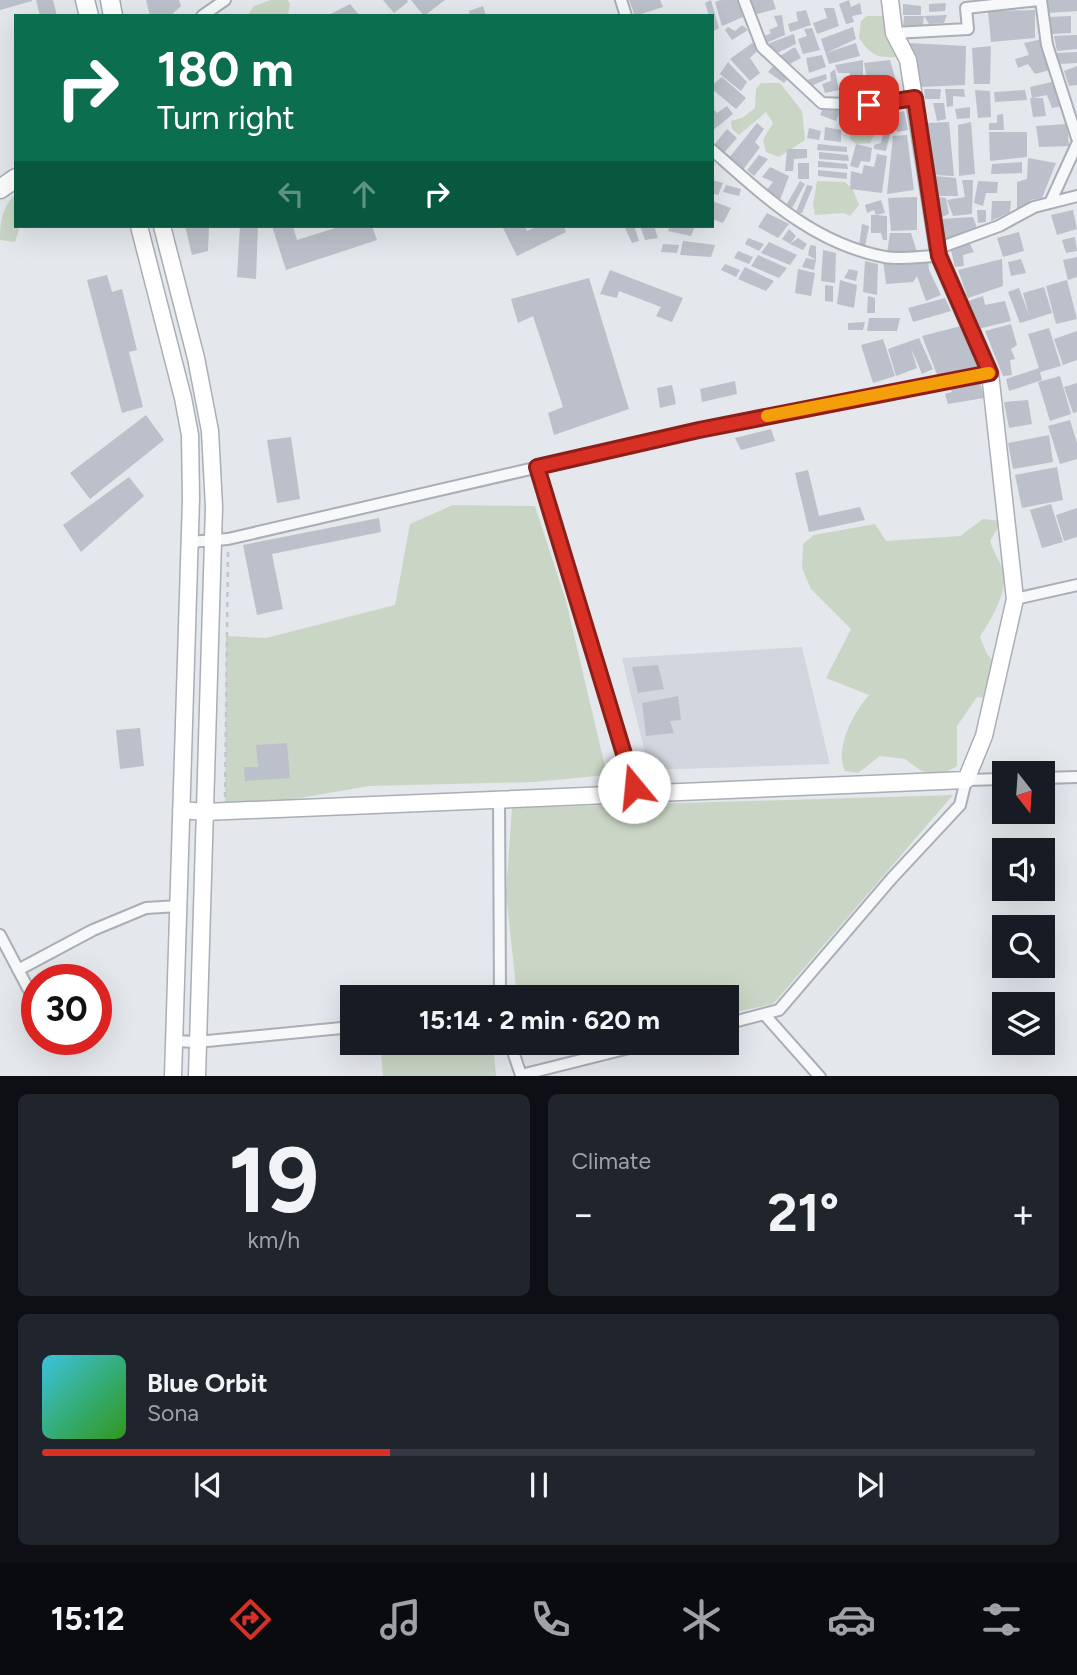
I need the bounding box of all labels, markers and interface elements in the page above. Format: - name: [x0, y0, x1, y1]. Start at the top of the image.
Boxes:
- text: 180 m: [157, 39, 294, 98]
- icon: right: [42, 42, 133, 133]
- pin: [839, 75, 899, 135]
- icon: arrive: [850, 86, 888, 124]
- text: Turn right: [157, 99, 295, 137]
- icon: left: [272, 175, 310, 213]
- icon: ahead: [345, 175, 383, 213]
- icon: right: [418, 175, 456, 213]
- position arrow: [597, 750, 671, 824]
- north arrow: [992, 761, 1055, 824]
- map controls: [992, 761, 1055, 1055]
- button: sound: [992, 838, 1055, 901]
- button: search: [992, 915, 1055, 978]
- speed limit sign: 30: [21, 964, 112, 1055]
- button: layers: [992, 992, 1055, 1055]
- text: 15:14 · 2 min · 620 m: [419, 1004, 660, 1036]
- text: 19: [228, 1126, 319, 1235]
- text: Climate: [572, 1147, 651, 1175]
- text: 21°: [767, 1182, 839, 1244]
- text: −: [572, 1191, 595, 1237]
- text: +: [1011, 1191, 1035, 1237]
- text: km/h: [247, 1226, 300, 1254]
- text: Blue Orbit: [147, 1367, 268, 1399]
- text: Sona: [147, 1399, 199, 1427]
- icon: previous: [189, 1466, 227, 1504]
- icon: pause: [520, 1466, 558, 1504]
- icon: next: [851, 1466, 889, 1504]
- icon: directions: [226, 1595, 275, 1644]
- icon: music: [376, 1595, 425, 1644]
- icon: phone: [526, 1595, 575, 1644]
- icon: climate: [677, 1595, 726, 1644]
- icon: car: [827, 1595, 876, 1644]
- icon: filters: [977, 1595, 1026, 1644]
- text: 15:12: [51, 1600, 124, 1638]

